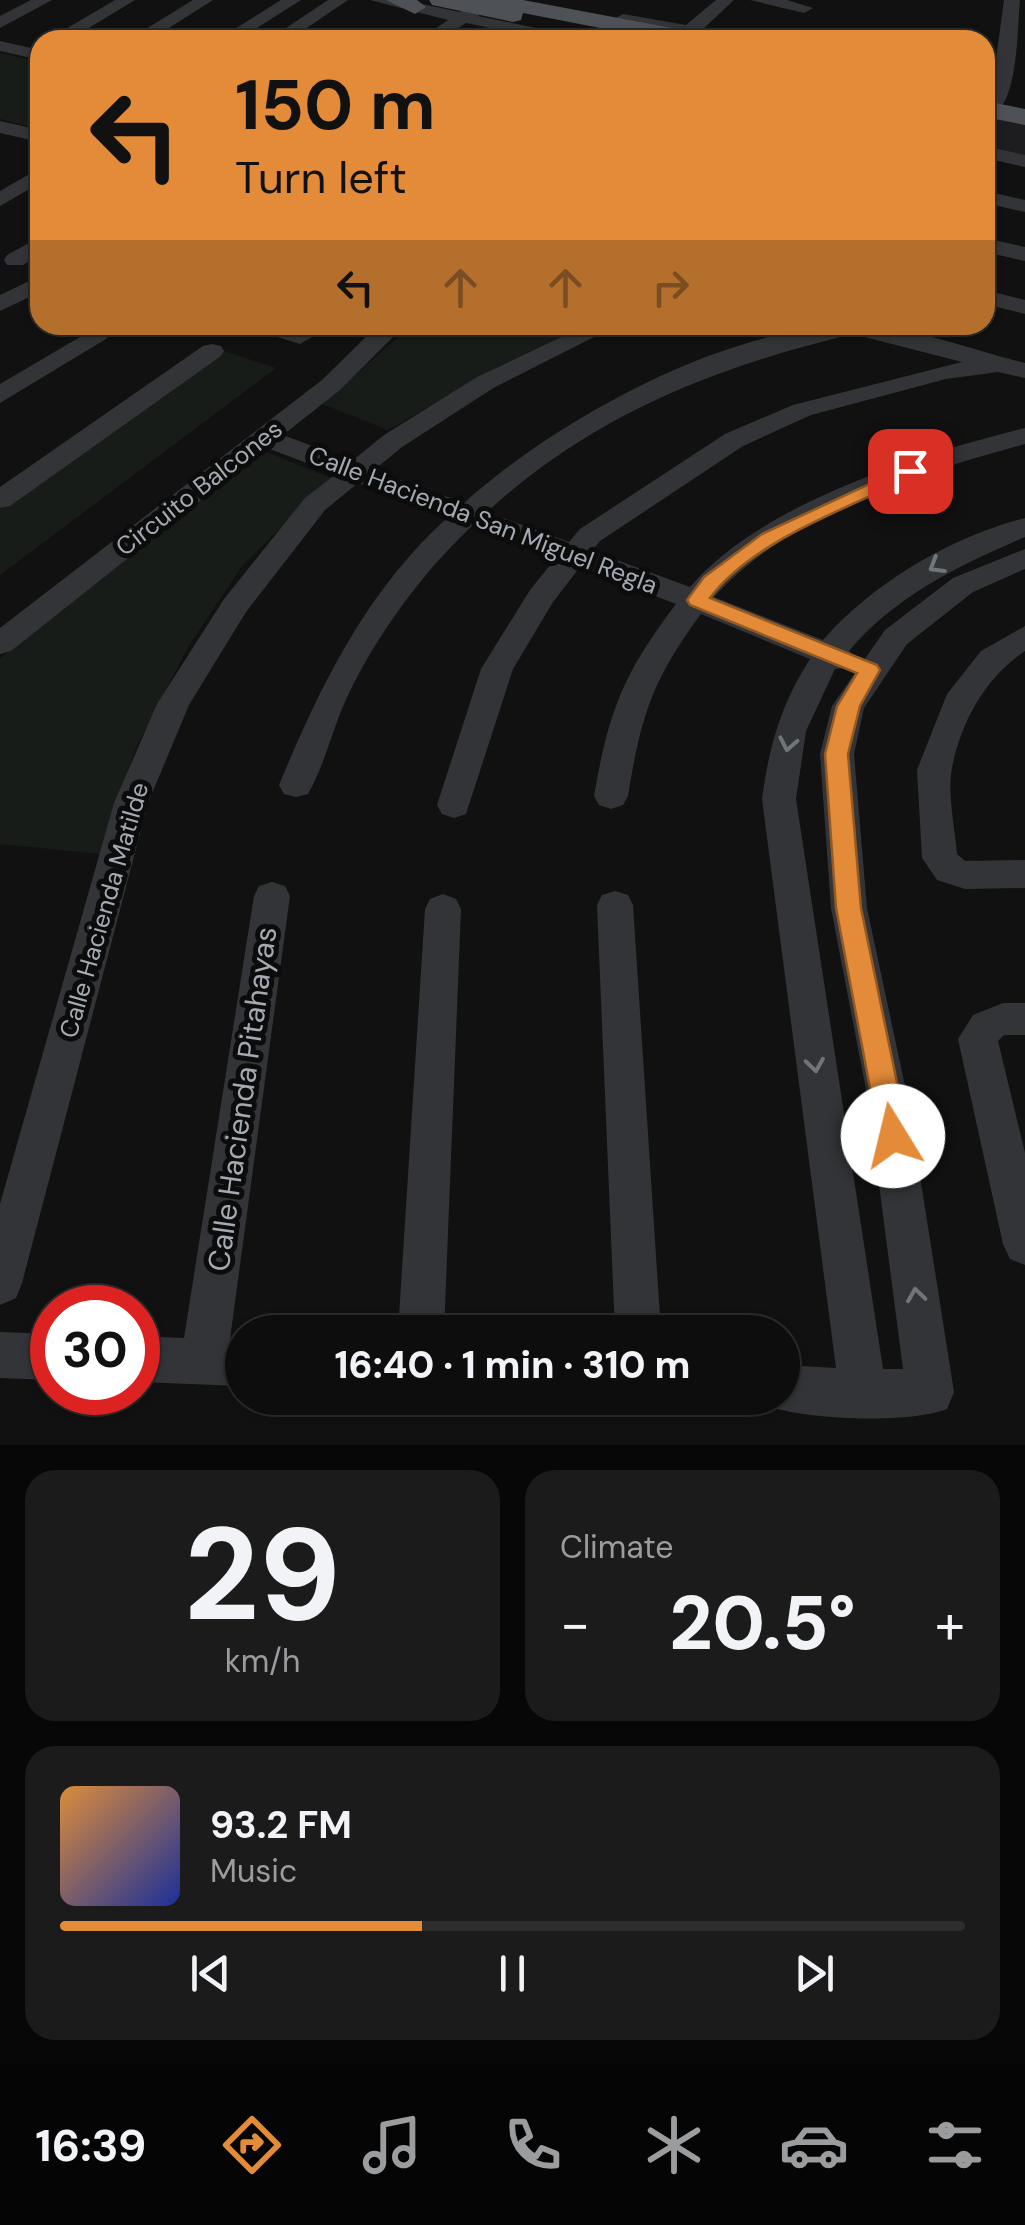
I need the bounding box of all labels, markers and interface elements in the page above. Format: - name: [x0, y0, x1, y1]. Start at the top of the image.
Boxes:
- text: 150 m: [235, 60, 436, 151]
- icon: left: [70, 70, 200, 200]
- text: Turn left: [235, 148, 407, 207]
- icon: left: [328, 260, 383, 315]
- icon: ahead: [433, 260, 488, 315]
- icon: ahead: [538, 260, 593, 315]
- icon: right: [643, 260, 698, 315]
- street label: Circuito Balcones: [109, 413, 289, 563]
- pin: [868, 429, 953, 514]
- street label: Calle Hacienda San Miguel Regla: [304, 438, 662, 602]
- icon: arrive: [883, 444, 938, 499]
- one-way arrow: [929, 554, 947, 573]
- one-way arrow: [779, 735, 800, 752]
- street label: Calle Hacienda Matilde: [52, 778, 156, 1042]
- street label: Calle Hacienda Pitahayas: [198, 924, 286, 1274]
- one-way arrow: [804, 1057, 825, 1074]
- position arrow: [841, 1084, 945, 1188]
- speed limit sign: 30: [30, 1285, 160, 1415]
- one-way arrow: [906, 1287, 927, 1304]
- text: 16:40 · 1 min · 310 m: [335, 1340, 690, 1390]
- text: 29: [184, 1490, 341, 1659]
- text: Climate: [560, 1526, 674, 1568]
- text: 20.5°: [669, 1575, 856, 1672]
- text: −: [560, 1588, 590, 1660]
- text: +: [935, 1588, 965, 1660]
- text: km/h: [225, 1640, 300, 1682]
- text: 93.2 FM: [210, 1800, 352, 1850]
- text: Music: [210, 1850, 297, 1892]
- icon: previous: [183, 1946, 238, 2001]
- icon: pause: [485, 1946, 540, 2001]
- icon: next: [787, 1946, 842, 2001]
- icon: directions: [217, 2110, 287, 2180]
- icon: music: [357, 2110, 427, 2180]
- icon: phone: [498, 2110, 568, 2180]
- icon: climate: [639, 2110, 709, 2180]
- icon: car: [779, 2110, 849, 2180]
- icon: filters: [920, 2110, 990, 2180]
- text: 16:39: [35, 2116, 146, 2175]

